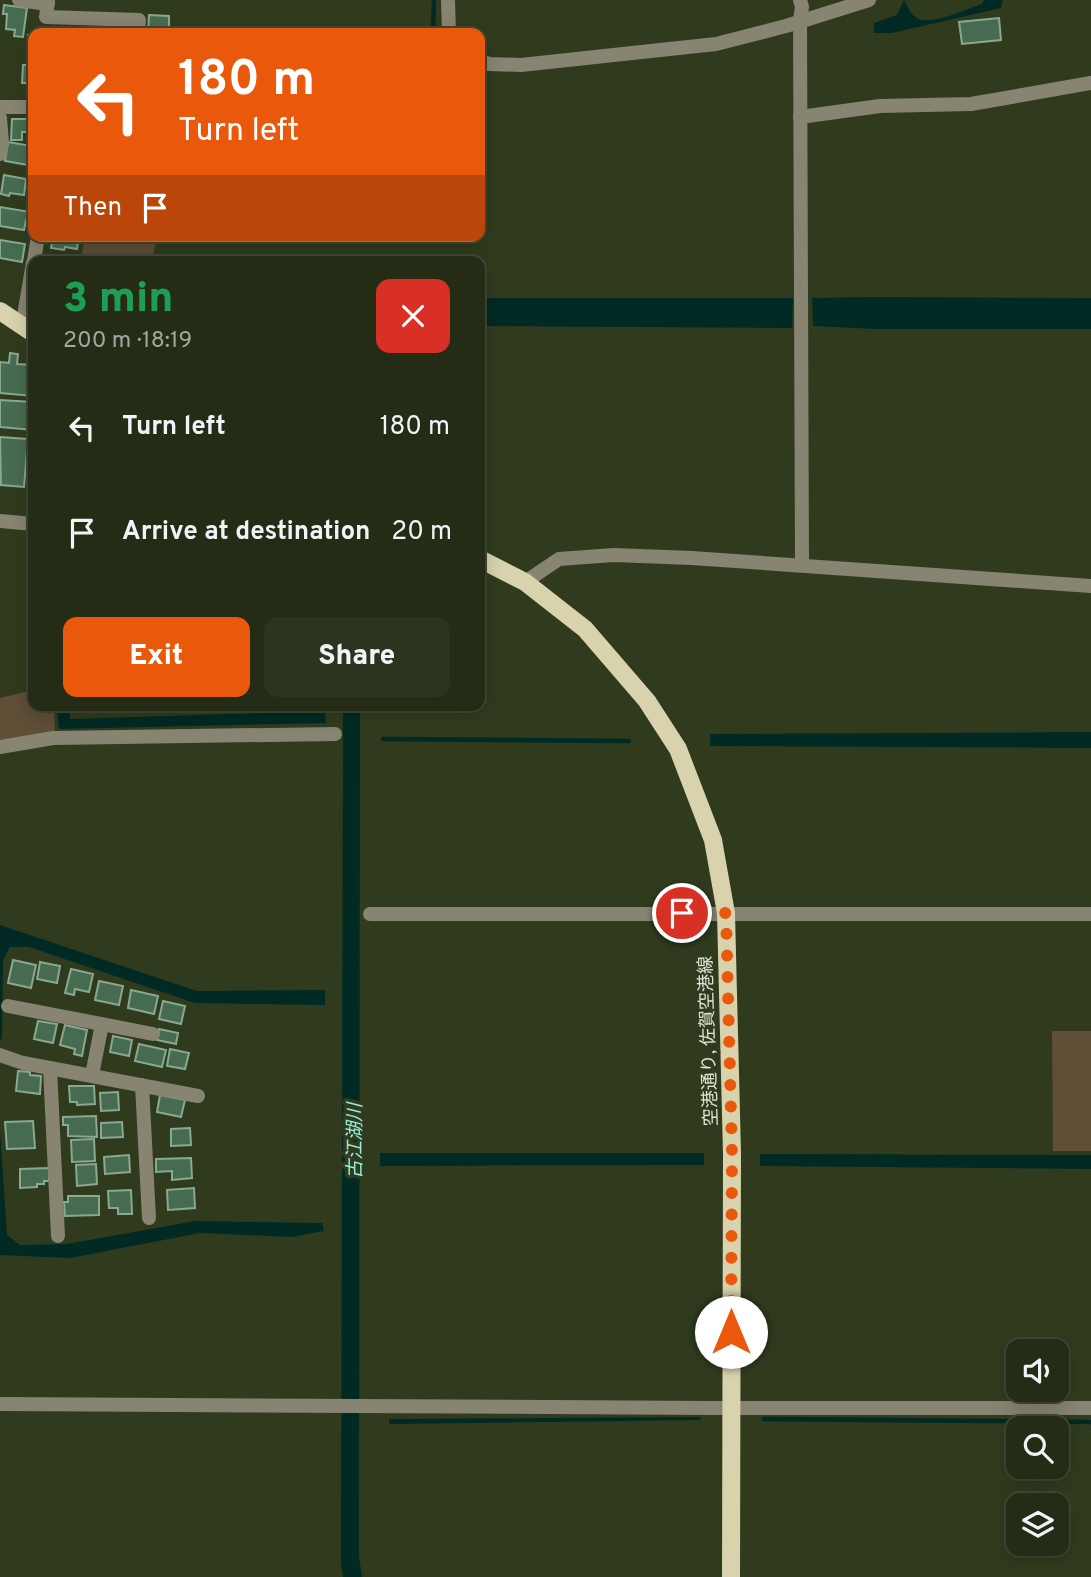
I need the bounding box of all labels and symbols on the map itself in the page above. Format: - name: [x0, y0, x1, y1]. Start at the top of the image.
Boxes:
- pin: [652, 883, 712, 943]
- street label: 空港通り, 佐賀空港線: [695, 955, 724, 1126]
- water label: 古江湖川: [344, 1101, 368, 1179]
- position arrow: [694, 1295, 768, 1369]

